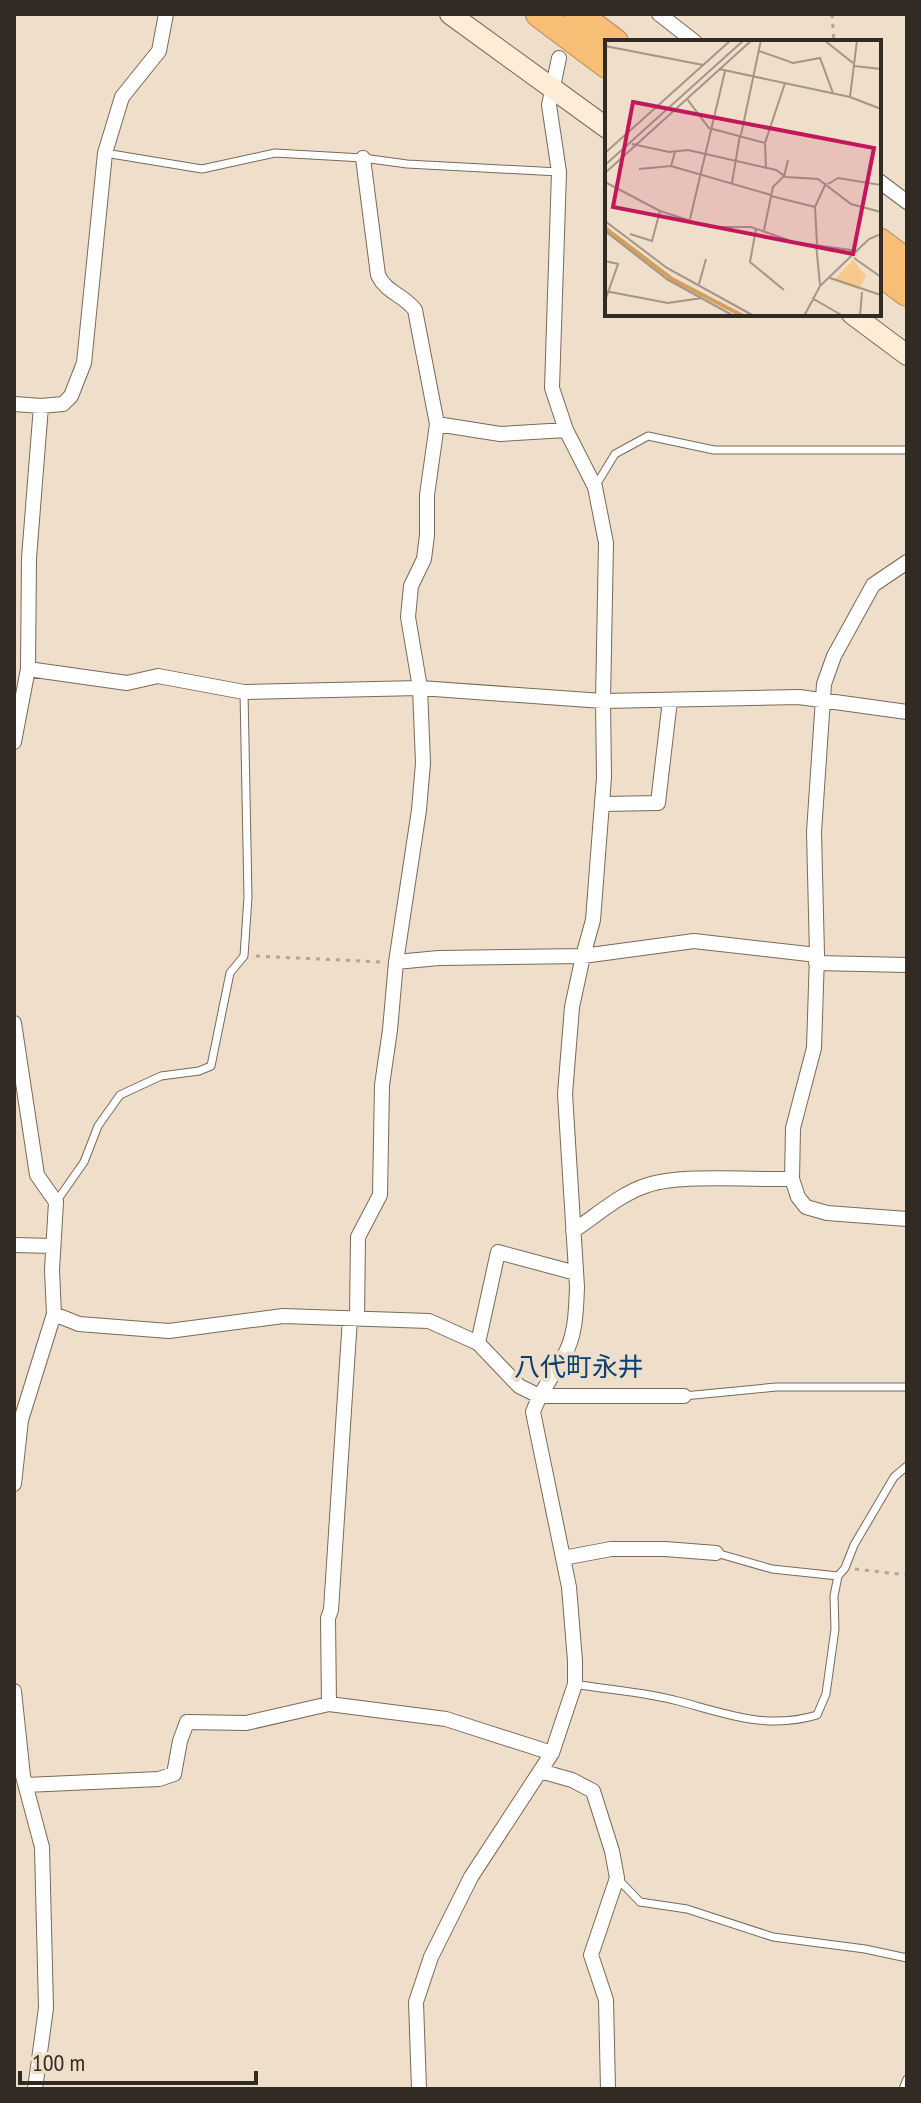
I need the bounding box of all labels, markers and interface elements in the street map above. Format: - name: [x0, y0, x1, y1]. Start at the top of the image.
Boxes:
- inset map: [605, 40, 881, 316]
- district label: 八代町永井: [514, 1350, 644, 1383]
- scale bar: [20, 2035, 256, 2085]
- text: 100 m: [32, 2047, 85, 2078]

